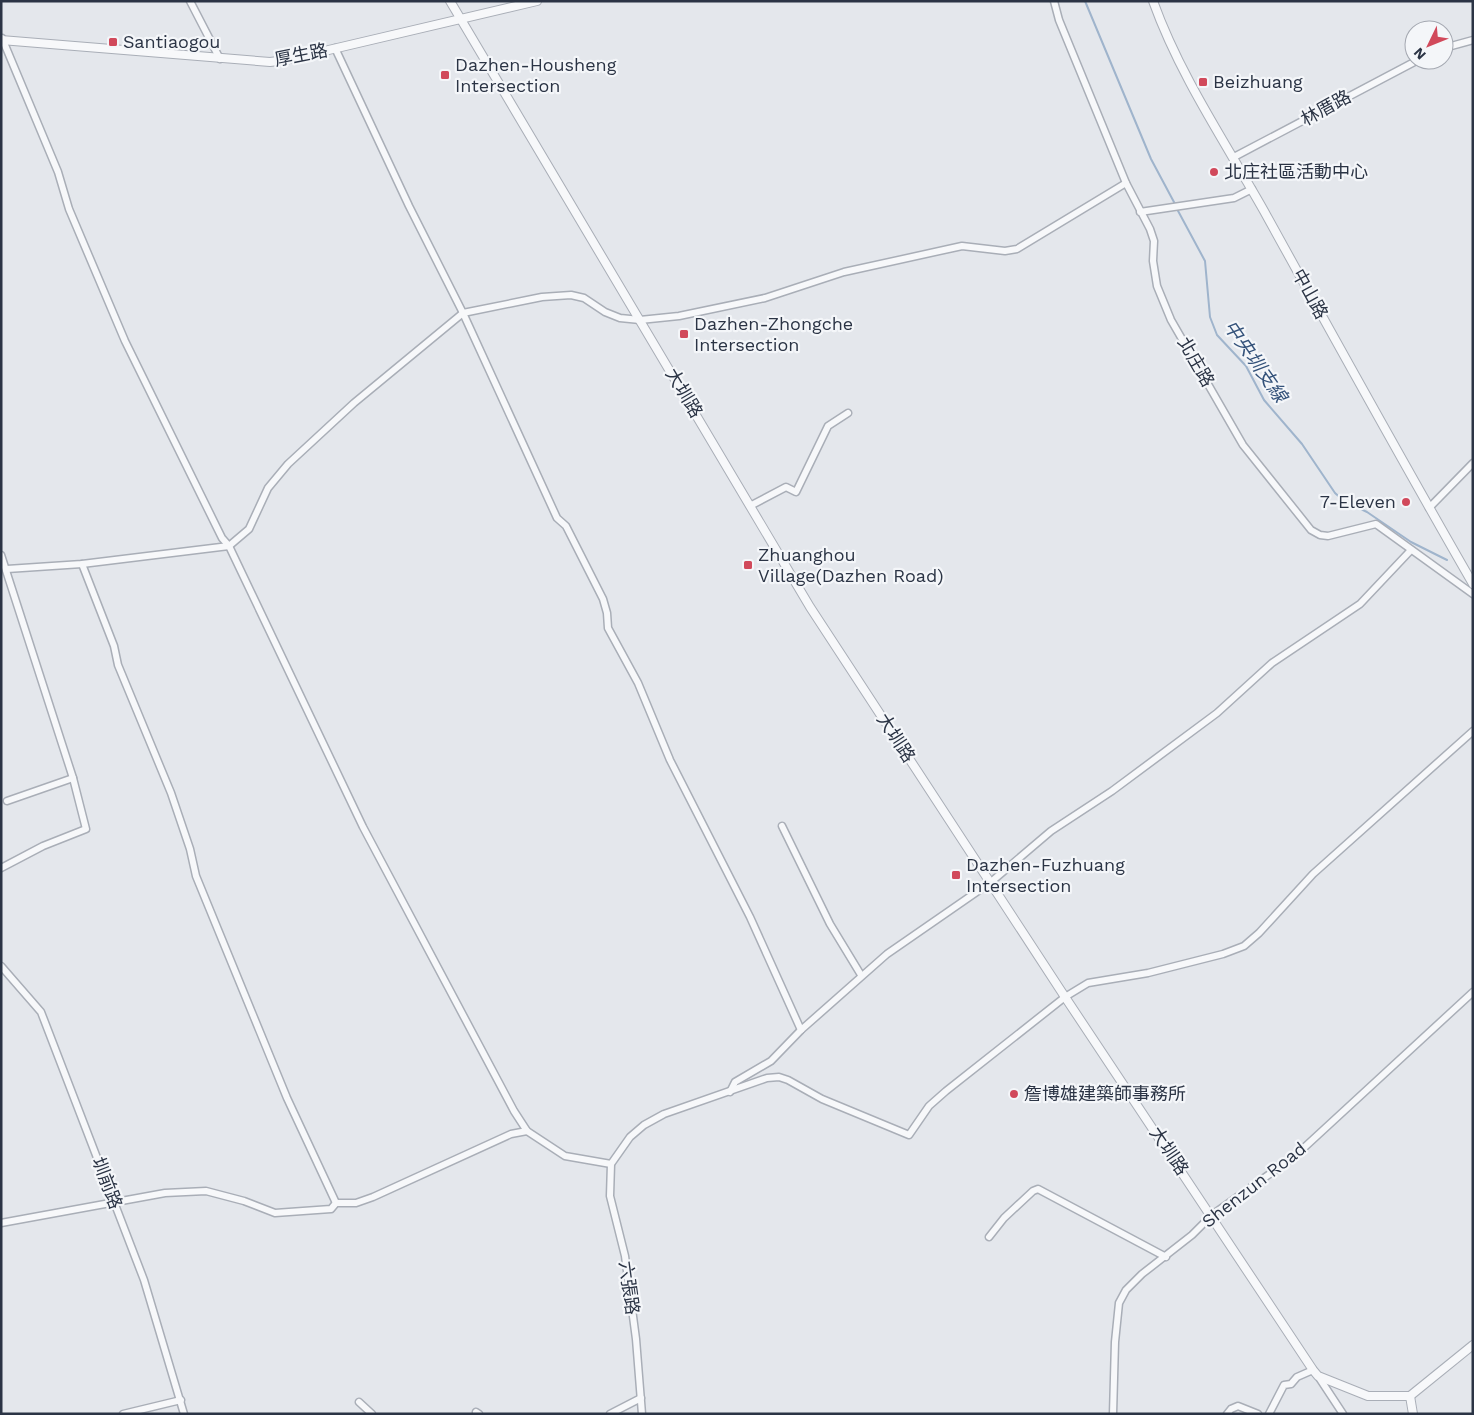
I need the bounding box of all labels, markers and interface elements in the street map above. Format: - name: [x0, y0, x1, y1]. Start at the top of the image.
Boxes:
- north arrow: [1404, 20, 1454, 70]
- place label: Santiaogou: [123, 31, 220, 52]
- marker: Santiaogou: [107, 36, 119, 48]
- street label: 厚生路: [272, 39, 329, 70]
- text: N: [1410, 45, 1429, 63]
- place label: Dazhen-Housheng Intersection: [455, 54, 617, 96]
- marker: Dazhen-Housheng Intersection: [439, 69, 451, 81]
- place label: Beizhuang: [1213, 71, 1303, 92]
- marker: Beizhuang: [1197, 76, 1209, 88]
- street label: 林厝路: [1297, 85, 1354, 130]
- place label: 北庄社區活動中心: [1224, 161, 1368, 182]
- marker: 北庄社區活動中心: [1208, 166, 1220, 178]
- street label: 中山路: [1288, 265, 1333, 322]
- place label: Dazhen-Zhongche Intersection: [694, 313, 853, 355]
- water label: 中央圳支線: [1219, 316, 1293, 408]
- marker: Dazhen-Zhongche Intersection: [678, 328, 690, 340]
- street label: 北庄路: [1174, 333, 1219, 390]
- street label: 大圳路: [662, 364, 707, 421]
- place label: 7-Eleven: [1320, 491, 1396, 512]
- marker: 7-Eleven: [1400, 496, 1412, 508]
- place label: Zhuanghou Village(Dazhen Road): [758, 544, 944, 586]
- marker: Zhuanghou Village(Dazhen Road): [742, 559, 754, 571]
- street label: 大圳路: [873, 709, 920, 766]
- place label: Dazhen-Fuzhuang Intersection: [966, 854, 1125, 896]
- marker: Dazhen-Fuzhuang Intersection: [950, 869, 962, 881]
- place label: 詹博雄建築師事務所: [1024, 1083, 1186, 1104]
- marker: 詹博雄建築師事務所: [1008, 1088, 1020, 1100]
- street label: 大圳路: [1146, 1122, 1193, 1179]
- street label: Shenzun Road: [1198, 1137, 1310, 1232]
- street label: 圳前路: [88, 1154, 127, 1212]
- street label: 六張路: [615, 1260, 644, 1316]

